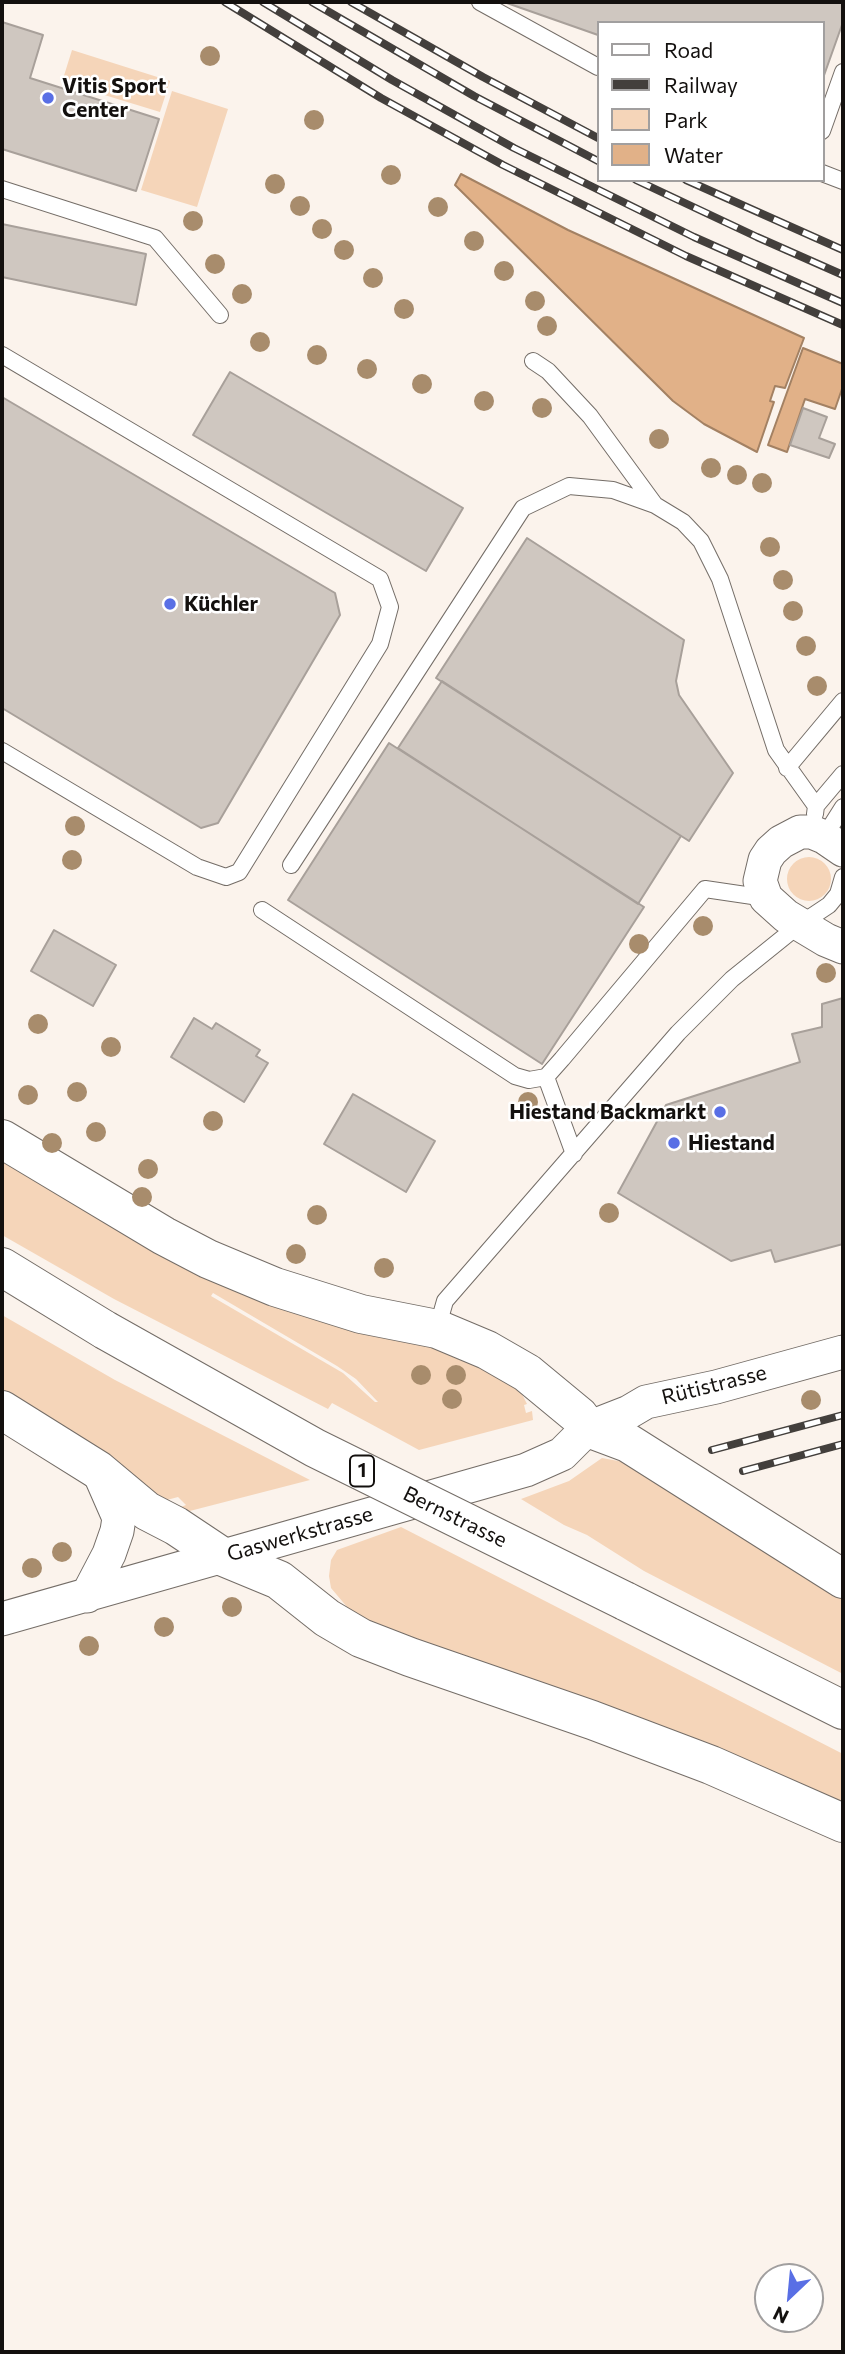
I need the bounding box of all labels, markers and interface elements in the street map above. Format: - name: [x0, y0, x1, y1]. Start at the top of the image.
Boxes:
- legend: [596, 21, 824, 182]
- text: Road: [664, 37, 713, 62]
- text: Railway: [664, 72, 738, 97]
- place label: Vitis Sport Center: [62, 73, 166, 123]
- marker: Vitis Sport Center: [40, 90, 56, 106]
- text: Park: [664, 107, 708, 132]
- text: Water: [664, 142, 723, 167]
- place label: Küchler: [184, 591, 258, 617]
- marker: Küchler: [162, 596, 178, 612]
- place label: Hiestand Backmarkt: [509, 1099, 706, 1125]
- marker: Hiestand Backmarkt: [712, 1104, 728, 1120]
- place label: Hiestand: [688, 1130, 775, 1156]
- marker: Hiestand: [666, 1135, 682, 1151]
- street label: Rütistrasse: [659, 1360, 769, 1410]
- road number: 1: [350, 1456, 374, 1486]
- street label: Bernstrasse: [399, 1481, 511, 1553]
- street label: Gaswerkstrasse: [224, 1501, 376, 1567]
- north arrow: [754, 2263, 824, 2333]
- text: N: [769, 2302, 792, 2329]

